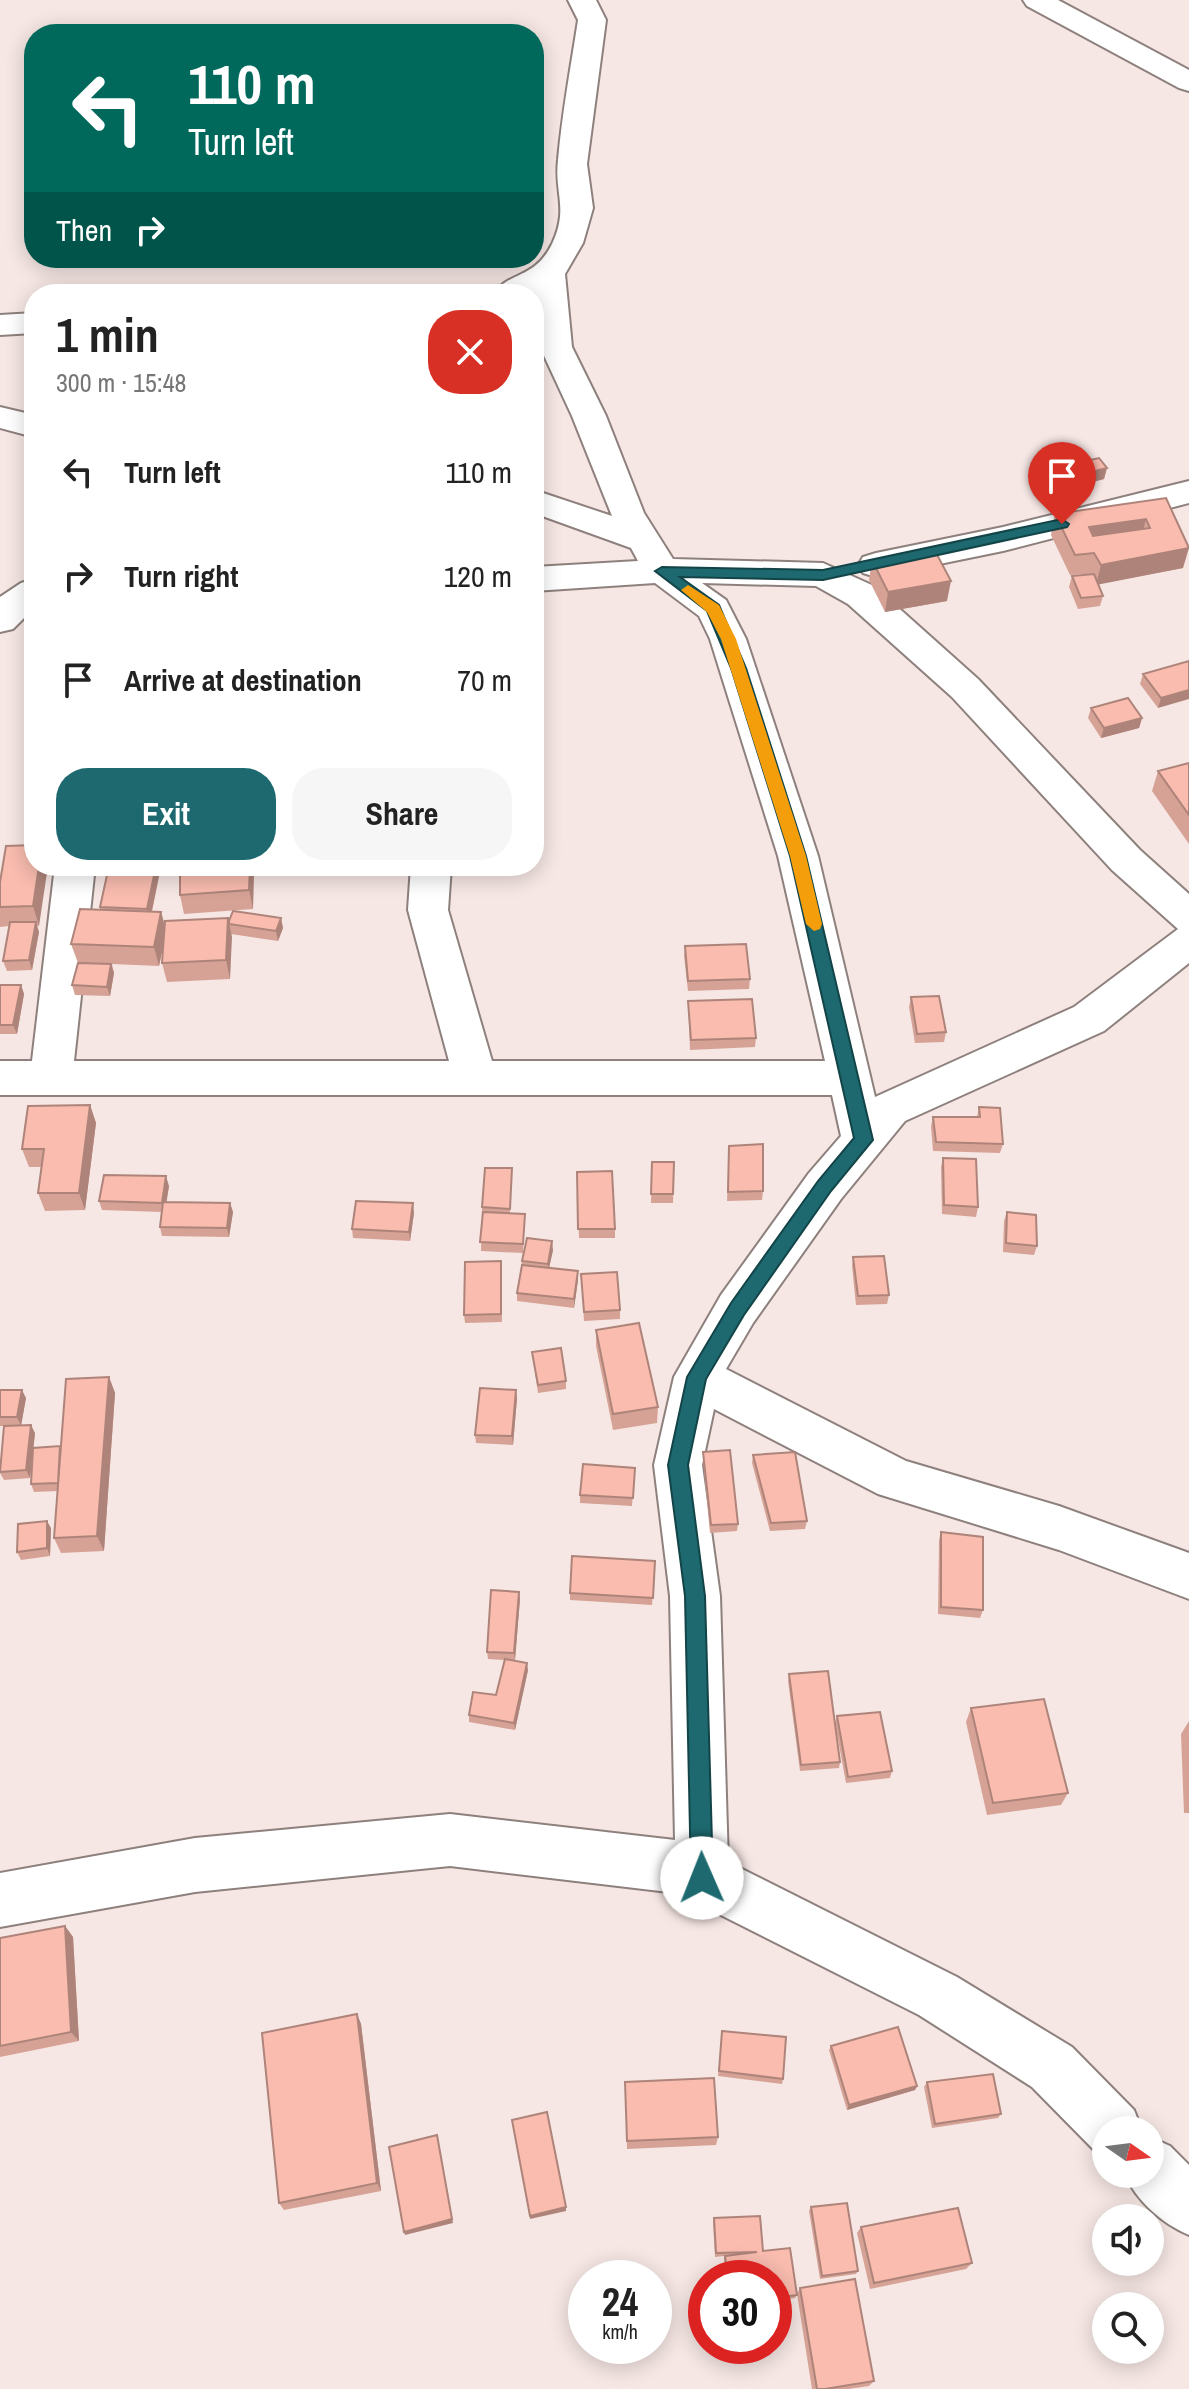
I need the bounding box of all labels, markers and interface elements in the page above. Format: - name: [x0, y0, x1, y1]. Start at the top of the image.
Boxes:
- text: 110 m: [188, 46, 316, 121]
- icon: left: [56, 56, 160, 160]
- text: Turn left: [188, 118, 294, 166]
- icon: right: [128, 208, 172, 252]
- text: Then: [56, 210, 112, 250]
- text: 1 min: [56, 302, 159, 367]
- button: close: [428, 310, 512, 394]
- text: 300 m · 15:48: [56, 365, 186, 400]
- pin: [1028, 442, 1096, 524]
- icon: left: [56, 450, 100, 494]
- text: Turn left: [124, 452, 221, 492]
- text: 110 m: [445, 452, 512, 492]
- icon: arrive: [1040, 454, 1084, 498]
- icon: right: [56, 554, 100, 598]
- text: Turn right: [124, 556, 238, 596]
- text: 120 m: [444, 556, 512, 596]
- icon: arrive: [56, 658, 100, 702]
- text: Arrive at destination: [124, 660, 362, 700]
- text: 70 m: [457, 660, 512, 700]
- button: Exit: [56, 768, 276, 860]
- button: Share: [292, 768, 512, 860]
- position arrow: [660, 1836, 744, 1920]
- north arrow: [1092, 2116, 1164, 2188]
- map controls: [1092, 2116, 1164, 2364]
- button: sound: [1092, 2204, 1164, 2276]
- speed limit sign: 30: [688, 2260, 792, 2364]
- text: 24: [602, 2275, 638, 2328]
- button: search: [1092, 2292, 1164, 2364]
- text: km/h: [602, 2318, 638, 2345]

